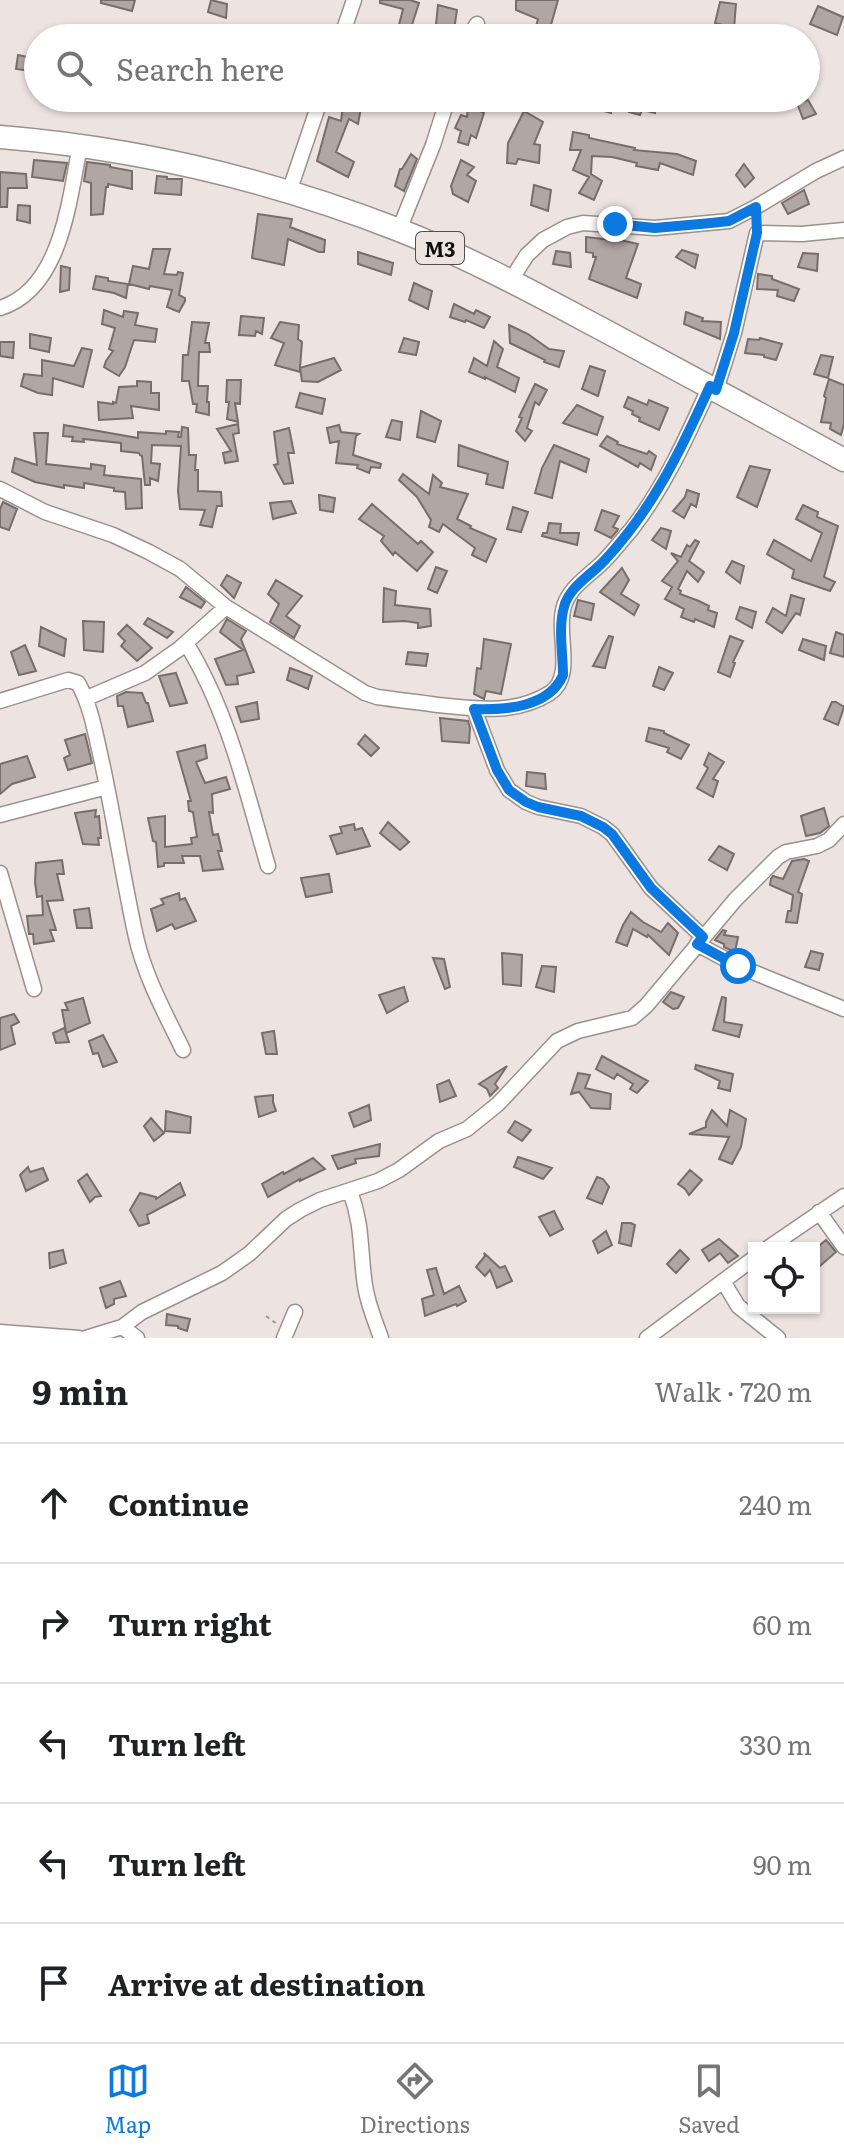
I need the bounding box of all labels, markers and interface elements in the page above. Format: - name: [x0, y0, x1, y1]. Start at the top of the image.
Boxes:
- search box: [24, 24, 820, 112]
- icon: search: [52, 46, 96, 90]
- text: Search here: [116, 46, 284, 90]
- route end: [597, 206, 633, 242]
- road number: M3: [416, 232, 464, 264]
- route start: [720, 948, 756, 984]
- map controls: [748, 1242, 820, 1314]
- button: locate: [748, 1242, 820, 1314]
- text: 9 min: [32, 1365, 128, 1415]
- text: Walk · 720 m: [655, 1371, 812, 1410]
- icon: ahead: [32, 1481, 76, 1525]
- text: Continue: [108, 1481, 249, 1525]
- text: 240 m: [739, 1484, 812, 1523]
- icon: right: [32, 1601, 76, 1645]
- text: Turn right: [108, 1601, 272, 1645]
- text: 60 m: [753, 1604, 812, 1643]
- icon: left: [32, 1721, 76, 1765]
- text: Turn left: [108, 1721, 246, 1765]
- text: 330 m: [739, 1724, 812, 1763]
- icon: left: [32, 1841, 76, 1885]
- text: Turn left: [108, 1841, 246, 1885]
- text: 90 m: [753, 1844, 812, 1883]
- icon: arrive: [32, 1961, 76, 2005]
- text: Arrive at destination: [108, 1961, 425, 2005]
- tab: Map: [104, 2059, 151, 2140]
- tab: Directions: [360, 2059, 470, 2140]
- tab: Saved: [678, 2059, 740, 2140]

